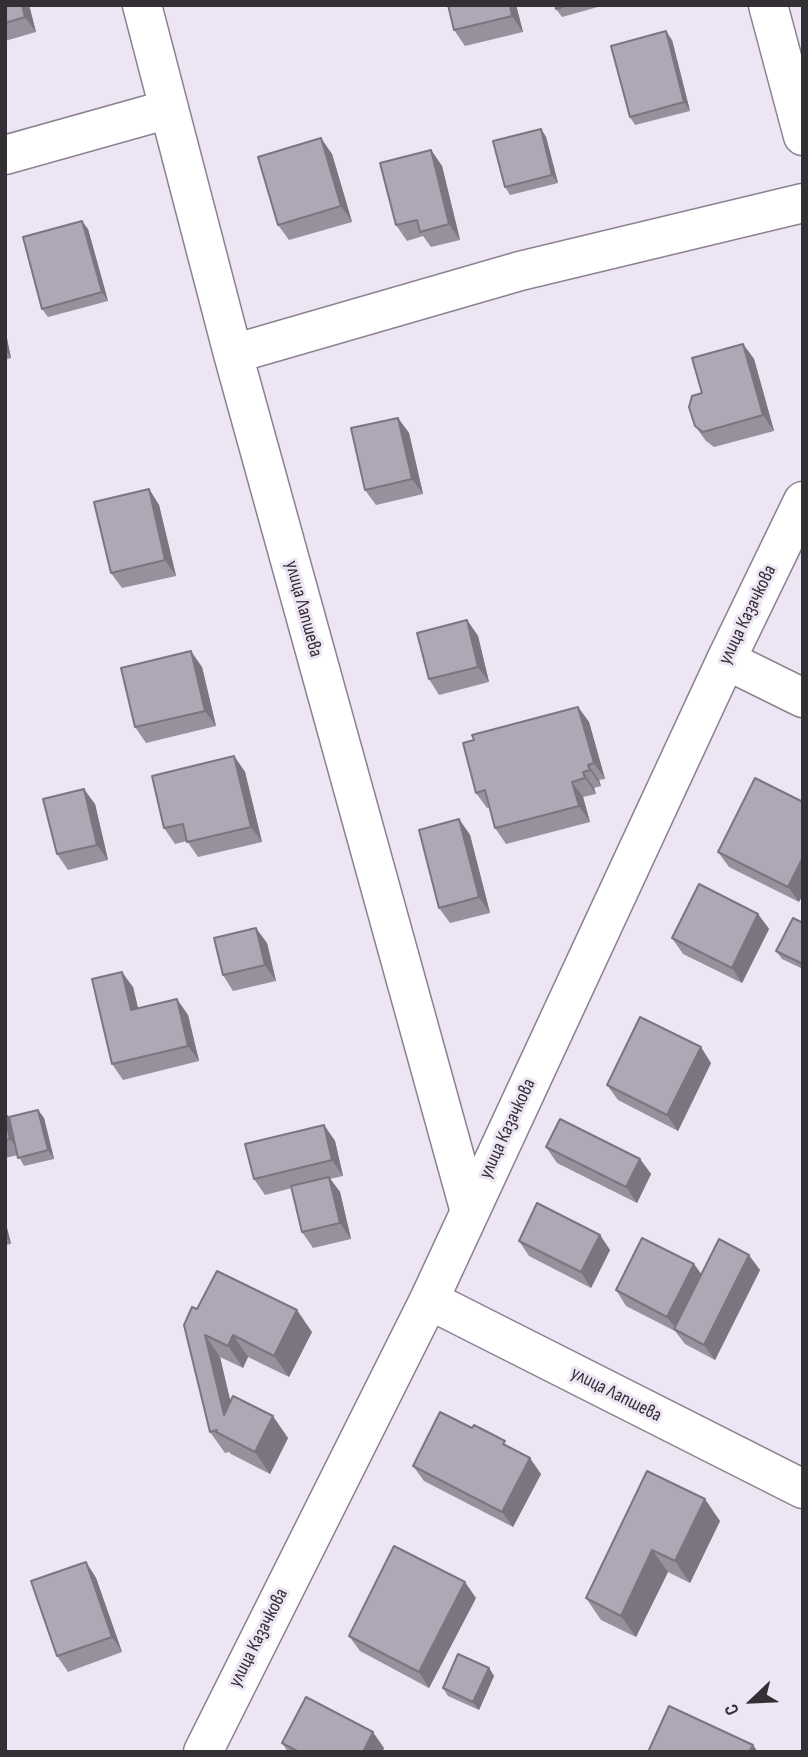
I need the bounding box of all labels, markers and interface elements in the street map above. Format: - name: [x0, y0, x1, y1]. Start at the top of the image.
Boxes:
- street label: улица Лапшева: [279, 558, 327, 660]
- street label: улица Казачкова: [714, 562, 782, 668]
- street label: улица Казачкова: [475, 1075, 541, 1183]
- street label: улица Лапшева: [567, 1362, 665, 1428]
- street label: улица Казачкова: [224, 1585, 294, 1691]
- north arrow: [717, 1666, 787, 1736]
- text: С: [720, 1700, 745, 1718]

